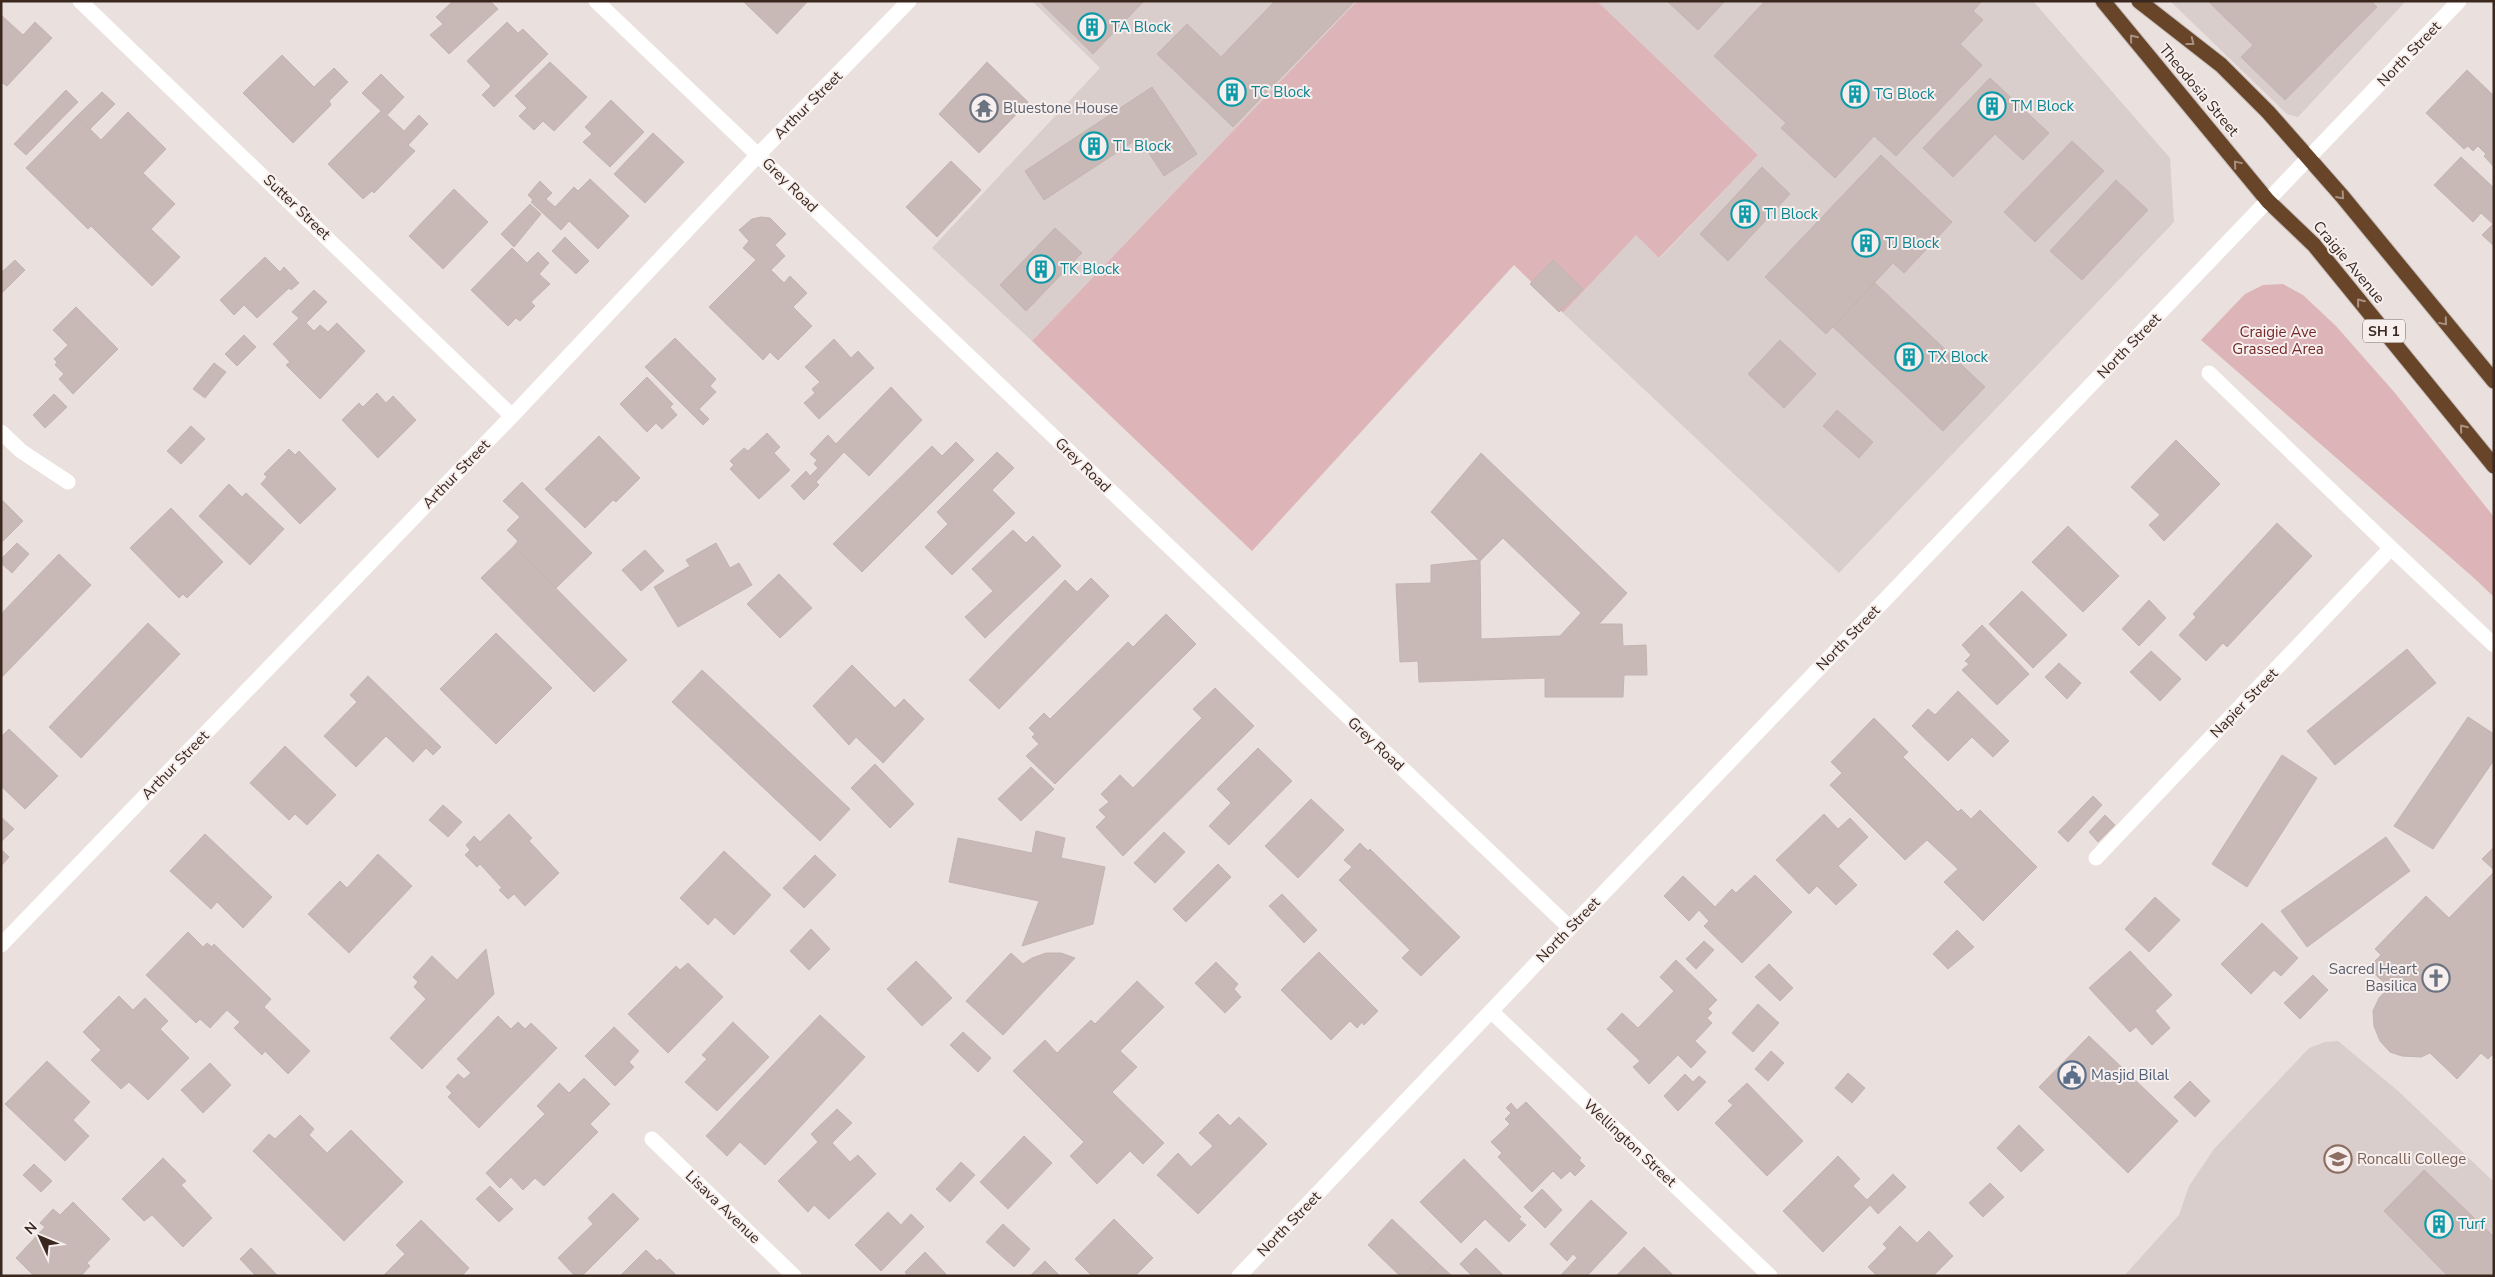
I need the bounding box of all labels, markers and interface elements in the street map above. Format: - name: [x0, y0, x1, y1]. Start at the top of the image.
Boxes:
- building icon: TA Block: [1077, 12, 1107, 42]
- street label: North Street: [2373, 16, 2446, 91]
- place label: TA Block: [1111, 17, 1171, 37]
- one-way arrow: [2130, 35, 2139, 44]
- one-way arrow: [2185, 36, 2194, 44]
- street label: Theodosia Street: [2155, 40, 2244, 141]
- street label: Arthur Street: [769, 66, 847, 144]
- building icon: TC Block: [1217, 77, 1247, 107]
- building icon: TG Block: [1840, 79, 1870, 109]
- place label: TC Block: [1251, 82, 1311, 102]
- place label: TG Block: [1874, 84, 1935, 104]
- building icon: TM Block: [1977, 91, 2007, 121]
- temple icon: Bluestone House: [969, 93, 999, 123]
- place label: TM Block: [2011, 96, 2075, 116]
- place label: Bluestone House: [1003, 98, 1118, 118]
- building icon: TL Block: [1079, 131, 1109, 161]
- place label: TL Block: [1113, 136, 1172, 156]
- street label: Grey Road: [758, 153, 822, 217]
- one-way arrow: [2234, 160, 2243, 169]
- street label: Sutter Street: [259, 170, 335, 245]
- one-way arrow: [2336, 191, 2345, 200]
- building icon: TI Block: [1730, 199, 1760, 229]
- place label: TI Block: [1764, 204, 1819, 224]
- street label: Craigie Avenue: [2309, 217, 2389, 307]
- building icon: TJ Block: [1851, 228, 1881, 258]
- place label: TJ Block: [1885, 233, 1940, 253]
- building icon: TK Block: [1026, 254, 1056, 284]
- place label: TK Block: [1060, 259, 1120, 279]
- one-way arrow: [2357, 299, 2365, 308]
- street label: North Street: [2093, 308, 2166, 383]
- one-way arrow: [2438, 317, 2447, 326]
- road number: SH 1: [2363, 320, 2405, 342]
- park label: Craigie Ave Grassed Area: [2232, 322, 2324, 359]
- building icon: TX Block: [1894, 342, 1924, 372]
- place label: TX Block: [1928, 347, 1988, 367]
- one-way arrow: [2460, 425, 2468, 434]
- street label: Grey Road: [1051, 433, 1115, 497]
- street label: Arthur Street: [418, 434, 495, 513]
- street label: North Street: [1812, 600, 1885, 675]
- street label: Napier Street: [2206, 663, 2283, 742]
- street label: Grey Road: [1343, 713, 1409, 775]
- street label: Arthur Street: [137, 725, 214, 804]
- street label: North Street: [1532, 892, 1605, 967]
- place label: Sacred Heart Basilica: [2329, 959, 2418, 996]
- church icon: Sacred Heart Basilica: [2421, 963, 2451, 993]
- public building icon: Masjid Bilal: [2057, 1060, 2087, 1090]
- place label: Masjid Bilal: [2091, 1065, 2170, 1085]
- street label: Wellington Street: [1579, 1095, 1681, 1192]
- school or university icon: Roncalli College: [2323, 1144, 2353, 1174]
- place label: Roncalli College: [2357, 1149, 2466, 1169]
- street label: Lisava Avenue: [681, 1166, 765, 1248]
- street label: North Street: [1253, 1186, 1326, 1261]
- building icon: Turf: [2424, 1209, 2454, 1239]
- north arrow: [15, 1212, 65, 1262]
- place label: Turf: [2458, 1214, 2486, 1234]
- text: N: [21, 1218, 41, 1239]

